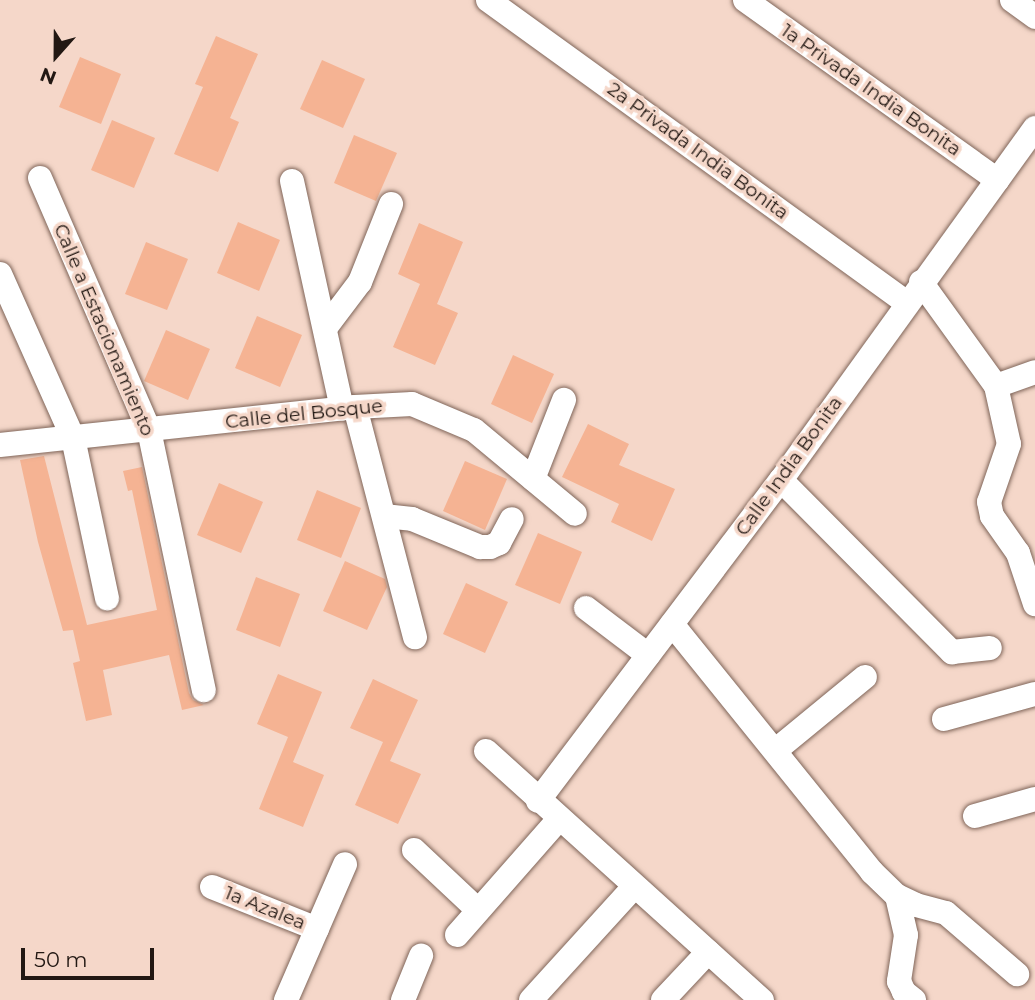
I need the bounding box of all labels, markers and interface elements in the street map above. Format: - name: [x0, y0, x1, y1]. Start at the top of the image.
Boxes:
- street label: 1a Privada India Bonita: [777, 19, 965, 161]
- north arrow: [21, 21, 91, 91]
- text: N: [37, 63, 60, 90]
- street label: 2a Privada India Bonita: [603, 78, 793, 224]
- street label: Calle a Estacionamiento: [49, 220, 159, 440]
- street label: Calle India Bonita: [731, 392, 847, 540]
- street label: Calle del Bosque: [224, 394, 384, 434]
- street label: 1a Azalea: [221, 881, 309, 935]
- scale bar: [24, 934, 158, 978]
- text: 50 m: [34, 947, 88, 972]

